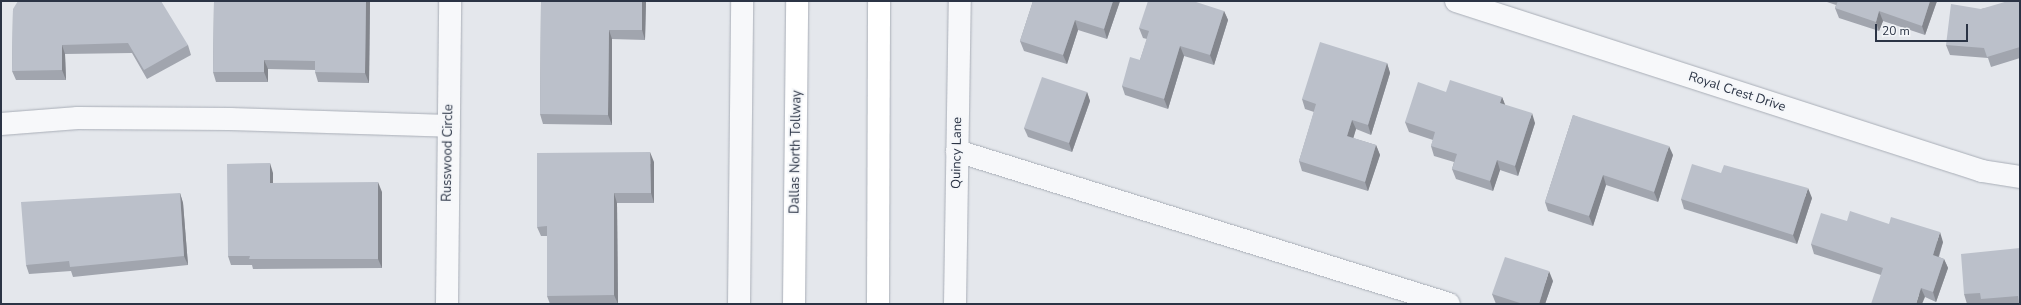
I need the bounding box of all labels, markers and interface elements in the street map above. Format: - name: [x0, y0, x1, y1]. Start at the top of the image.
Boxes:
- scale bar: [1877, 16, 1970, 42]
- text: 20 m: [1882, 23, 1910, 39]
- street label: Royal Crest Drive: [1686, 69, 1788, 115]
- street label: Dallas North Tollway: [787, 90, 805, 214]
- street label: Russwood Circle: [439, 104, 457, 202]
- street label: Quincy Lane: [949, 117, 965, 189]

